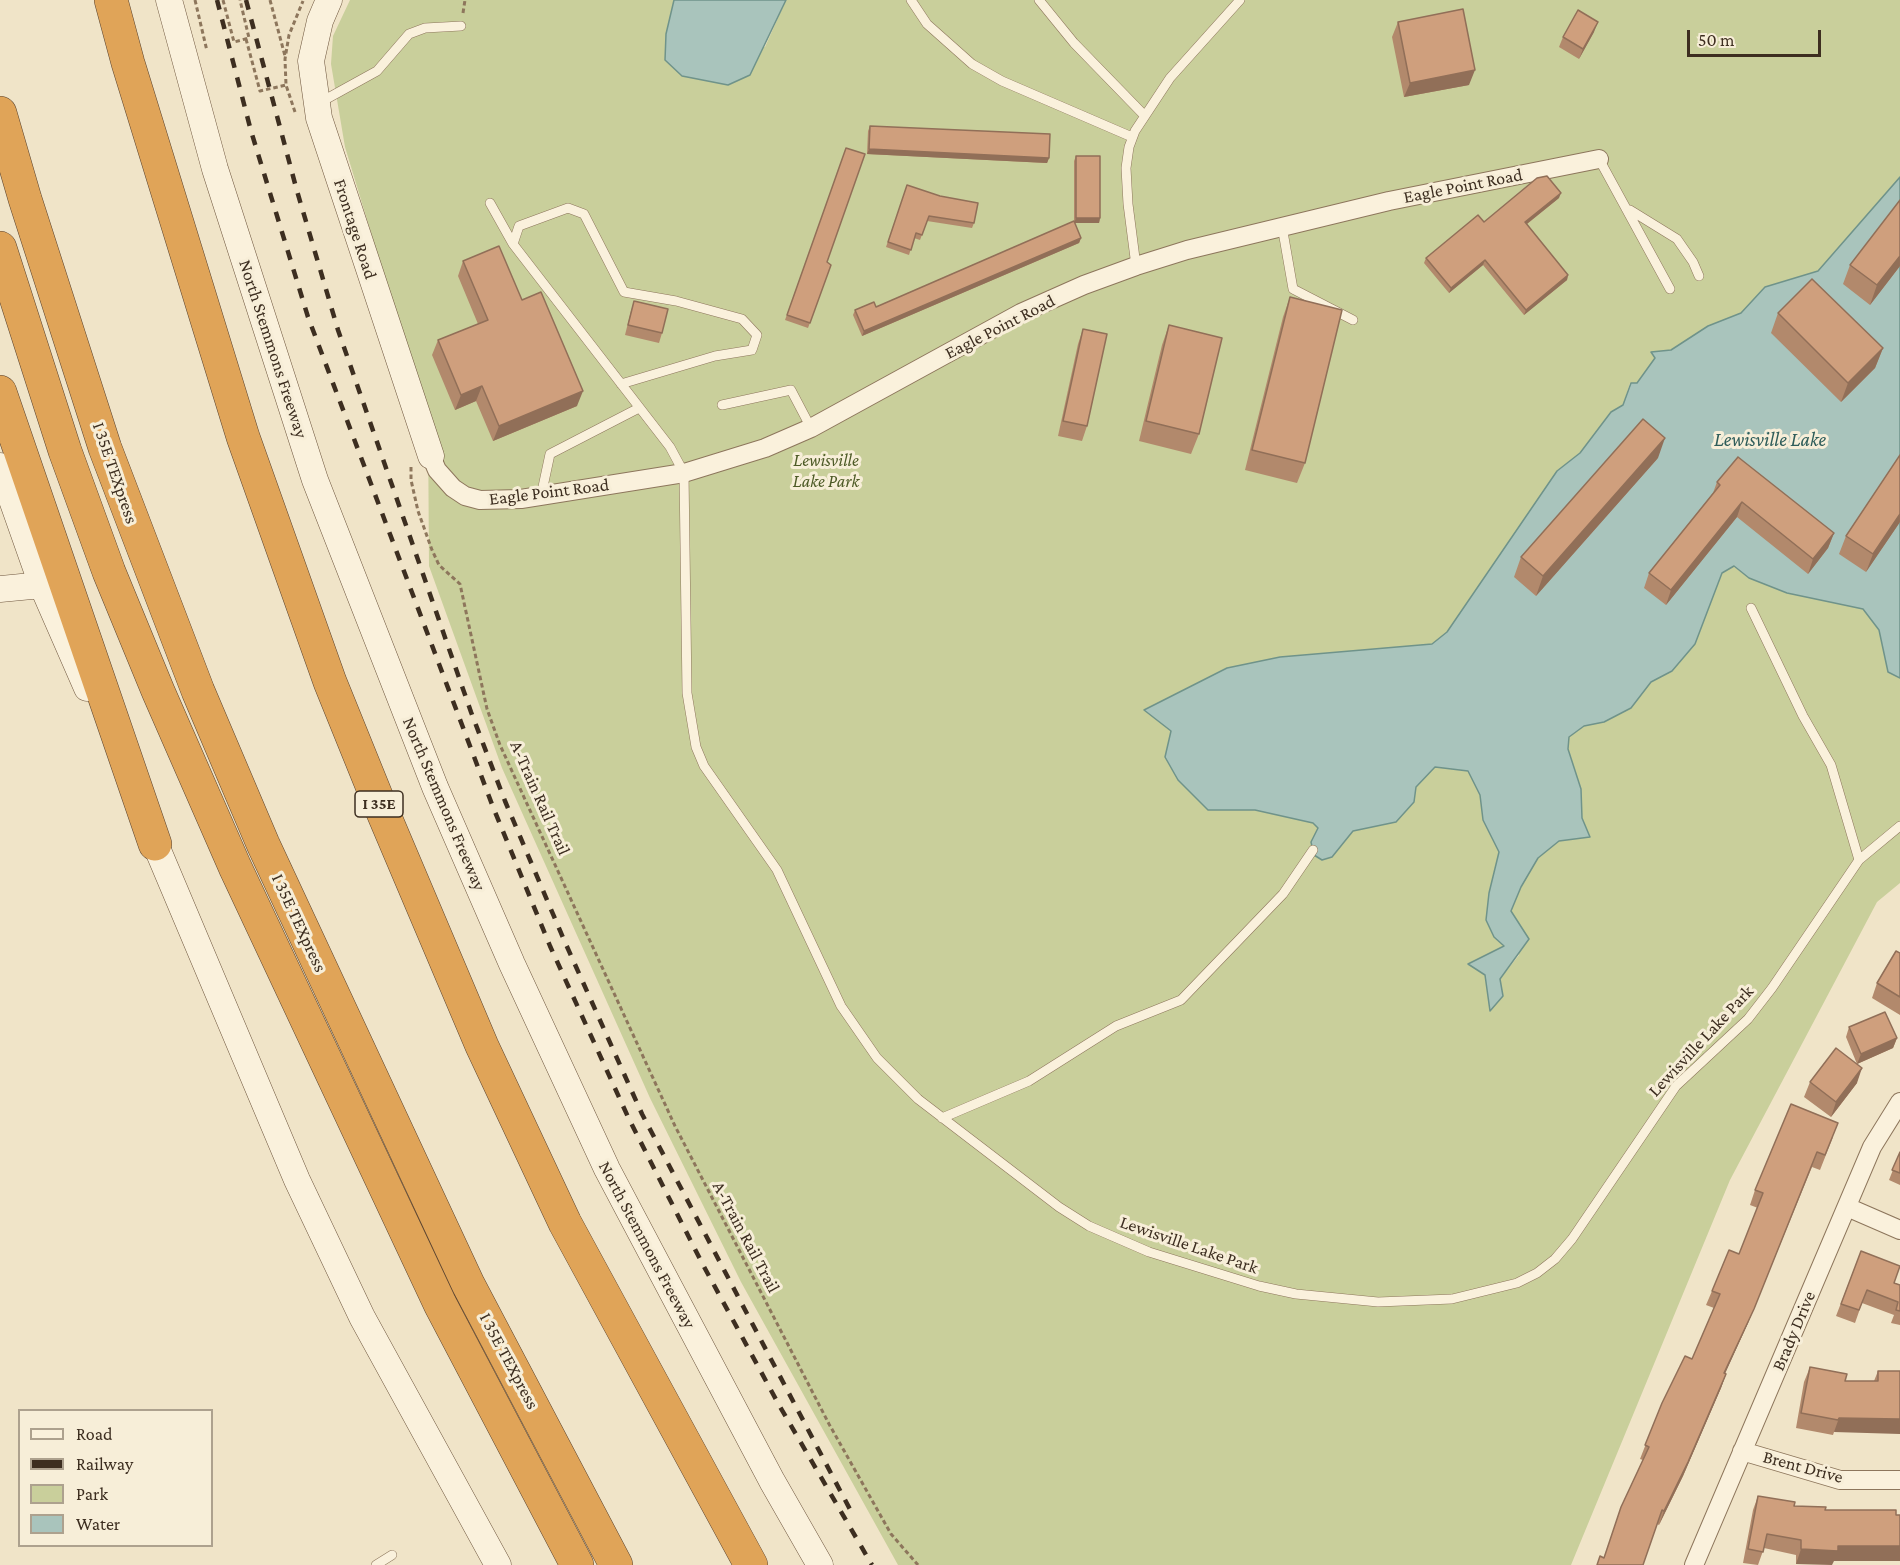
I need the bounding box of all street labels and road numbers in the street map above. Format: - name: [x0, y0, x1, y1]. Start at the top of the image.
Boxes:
- street label: Eagle Point Road: [1402, 164, 1524, 208]
- street label: Frontage Road: [329, 176, 381, 282]
- street label: North Stemmons Freeway: [234, 257, 312, 441]
- street label: Eagle Point Road: [941, 290, 1059, 364]
- street label: I 35E TEXpress: [88, 419, 142, 527]
- street label: Eagle Point Road: [488, 474, 610, 510]
- street label: North Stemmons Freeway: [398, 714, 490, 894]
- street label: A-Train Rail Trail: [505, 737, 575, 859]
- road number: I 35E: [355, 791, 403, 817]
- street label: I 35E TEXpress: [267, 870, 331, 976]
- street label: Lewisville Lake Park: [1644, 981, 1758, 1101]
- street label: North Stemmons Freeway: [594, 1158, 700, 1332]
- street label: A-Train Rail Trail: [708, 1178, 784, 1296]
- street label: Lewisville Lake Park: [1117, 1211, 1261, 1279]
- street label: Brady Drive: [1768, 1288, 1820, 1374]
- street label: I 35E TEXpress: [475, 1309, 543, 1413]
- street label: Brent Drive: [1761, 1446, 1845, 1488]

